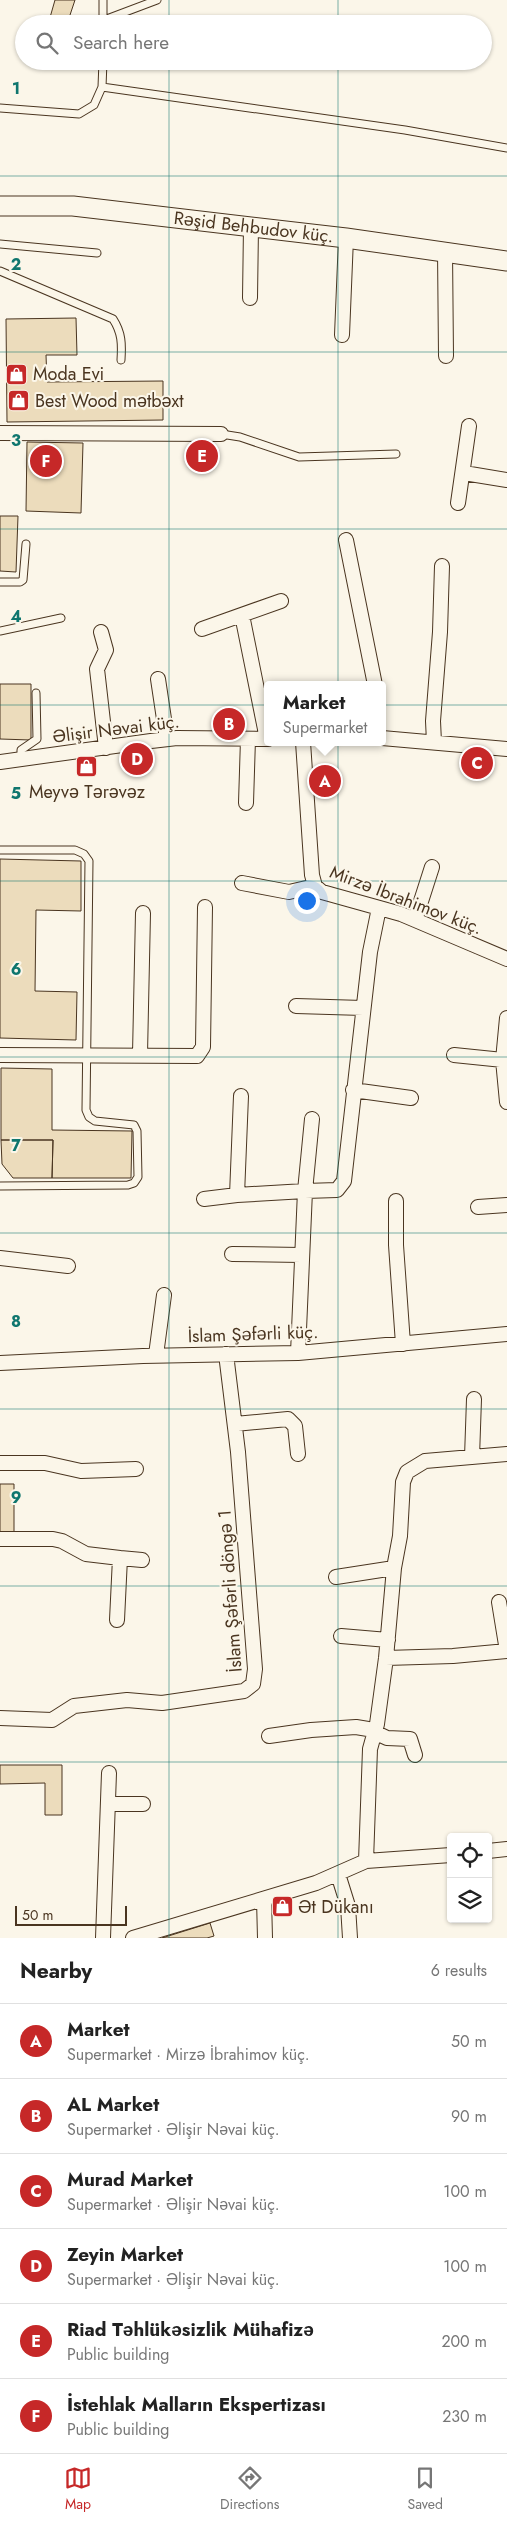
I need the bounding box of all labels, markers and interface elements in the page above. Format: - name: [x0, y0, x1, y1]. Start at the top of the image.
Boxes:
- search box: [15, 15, 492, 70]
- icon: search: [33, 29, 61, 57]
- text: Search here: [73, 29, 169, 56]
- text: 1: [12, 77, 20, 100]
- street label: Rəşid Behbudov küç.: [172, 205, 335, 249]
- text: 2: [11, 253, 21, 276]
- place label: Moda Evi: [33, 361, 104, 387]
- shop icon: Moda Evi: [5, 362, 29, 386]
- place label: Best Wood mətbəxt: [35, 388, 184, 414]
- shop icon: Best Wood mətbəxt: [7, 389, 31, 413]
- text: 3: [11, 429, 21, 452]
- pin: E: [186, 437, 218, 475]
- pin: F: [30, 442, 62, 480]
- text: 4: [10, 605, 22, 628]
- popup: [264, 681, 386, 746]
- text: Market: [283, 689, 345, 716]
- pin: B: [213, 705, 245, 743]
- street label: Əlişir Nəvai küç.: [51, 708, 181, 750]
- text: Supermarket: [283, 716, 367, 739]
- pin: D: [121, 740, 153, 778]
- pin: C: [461, 744, 493, 782]
- shop icon: Meyvə Tərəvəz: [75, 755, 99, 779]
- pin: A: [309, 762, 341, 800]
- place label: Meyvə Tərəvəz: [29, 779, 146, 805]
- text: 5: [11, 782, 21, 805]
- street label: Mirzə İbrahimov küç.: [326, 859, 486, 941]
- your location: [294, 888, 320, 914]
- text: 6: [11, 958, 21, 981]
- text: 7: [11, 1134, 21, 1157]
- text: 8: [11, 1310, 21, 1333]
- street label: İslam Şəfərli küç.: [187, 1319, 319, 1349]
- text: 9: [11, 1486, 21, 1509]
- street label: İslam Şəfərli döngə 1: [211, 1509, 249, 1673]
- map controls: [447, 1833, 492, 1923]
- button: locate: [447, 1833, 492, 1878]
- button: layers: [447, 1878, 492, 1923]
- place label: Ət Dükanı: [298, 1894, 374, 1920]
- shop icon: Ət Dükanı: [270, 1895, 294, 1919]
- scale bar: [15, 1903, 128, 1926]
- text: 50 m: [22, 1905, 53, 1925]
- text: Nearby: [20, 1956, 92, 1986]
- text: 6 results: [431, 1959, 487, 1982]
- text: Market: [67, 2016, 130, 2043]
- text: A: [30, 2030, 42, 2053]
- text: 50 m: [451, 2030, 487, 2053]
- text: Supermarket · Mirzə İbrahimov küç.: [67, 2043, 310, 2066]
- text: AL Market: [67, 2091, 159, 2118]
- text: B: [31, 2105, 41, 2128]
- text: 90 m: [451, 2105, 487, 2128]
- text: Supermarket · Əlişir Nəvai küç.: [67, 2118, 280, 2141]
- text: Murad Market: [67, 2166, 193, 2193]
- text: C: [30, 2180, 42, 2203]
- text: 100 m: [443, 2180, 487, 2203]
- text: Supermarket · Əlişir Nəvai küç.: [67, 2193, 280, 2216]
- text: Zeyin Market: [67, 2241, 183, 2268]
- text: D: [30, 2255, 42, 2278]
- text: 100 m: [443, 2255, 487, 2278]
- text: Supermarket · Əlişir Nəvai küç.: [67, 2268, 280, 2291]
- text: Riad Təhlükəsizlik Mühafizə: [67, 2316, 314, 2343]
- text: E: [31, 2330, 41, 2353]
- text: 200 m: [441, 2330, 487, 2353]
- text: Public building: [67, 2343, 169, 2366]
- text: İstehlak Malların Ekspertizası: [67, 2391, 326, 2418]
- text: F: [32, 2405, 40, 2428]
- text: 230 m: [442, 2405, 487, 2428]
- text: Public building: [67, 2418, 169, 2441]
- tab: Map: [64, 2464, 92, 2514]
- tab: Directions: [220, 2464, 279, 2514]
- tab: Saved: [407, 2464, 443, 2514]

